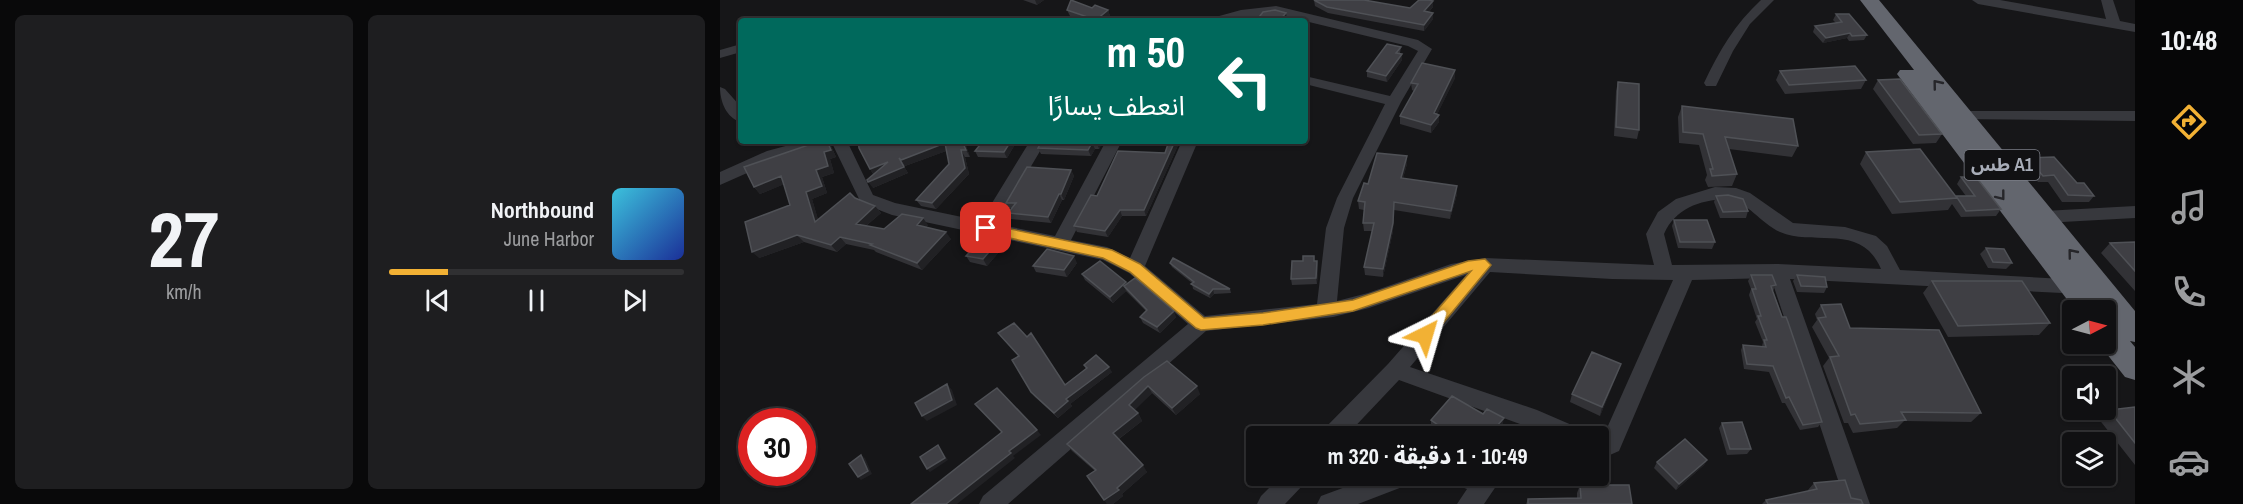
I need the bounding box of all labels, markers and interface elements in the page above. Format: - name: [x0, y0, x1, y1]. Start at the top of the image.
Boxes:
- text: 10:48: [2161, 22, 2217, 58]
- text: 50 m: [1106, 24, 1185, 80]
- icon: left: [1206, 42, 1284, 120]
- one-way arrow: [1933, 80, 1944, 91]
- text: انعطف يسارًا: [1048, 87, 1185, 123]
- icon: directions: [2168, 101, 2210, 143]
- road number: طس A1: [1964, 150, 2040, 180]
- text: 27: [148, 186, 219, 291]
- icon: music: [2168, 186, 2210, 228]
- one-way arrow: [1993, 189, 2004, 200]
- text: Northbound: [491, 195, 594, 225]
- pin: [960, 202, 1011, 253]
- icon: arrive: [969, 211, 1002, 244]
- text: June Harbor: [504, 225, 594, 252]
- one-way arrow: [2068, 249, 2079, 260]
- icon: phone: [2168, 271, 2210, 313]
- text: km/h: [166, 278, 202, 305]
- icon: previous: [421, 284, 454, 317]
- icon: pause: [520, 284, 553, 317]
- icon: next: [618, 284, 651, 317]
- north arrow: [2062, 300, 2116, 354]
- map controls: [2062, 300, 2116, 486]
- position arrow: [1393, 303, 1457, 367]
- icon: climate: [2168, 356, 2210, 398]
- button: sound: [2062, 366, 2116, 420]
- speed limit sign: 30: [738, 408, 816, 486]
- button: layers: [2062, 432, 2116, 486]
- text: 10:49 · 1 دقيقة · 320 m: [1328, 441, 1527, 471]
- icon: car: [2168, 441, 2210, 483]

